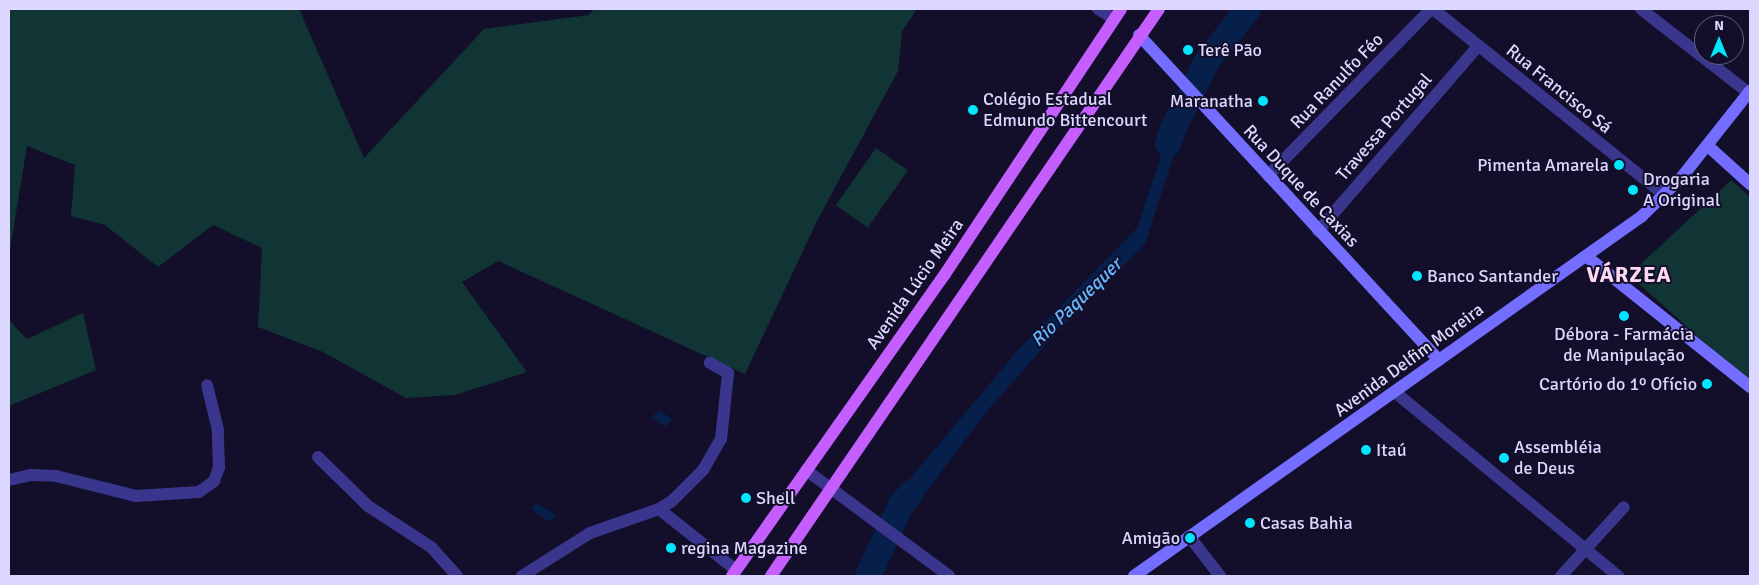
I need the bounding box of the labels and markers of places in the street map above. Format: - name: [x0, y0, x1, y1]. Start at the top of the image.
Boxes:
- place label: Terê Pão: [1198, 39, 1262, 61]
- marker: Terê Pão: [1182, 44, 1194, 56]
- place label: Colégio Estadual Edmundo Bittencourt: [983, 89, 1147, 132]
- place label: Maranatha: [1170, 90, 1253, 112]
- marker: Maranatha: [1257, 95, 1269, 107]
- marker: Colégio Estadual Edmundo Bittencourt: [967, 104, 979, 116]
- place label: Pimenta Amarela: [1477, 154, 1609, 176]
- marker: Pimenta Amarela: [1613, 159, 1625, 171]
- place label: Drogaria A Original: [1643, 169, 1720, 212]
- marker: Drogaria A Original: [1627, 184, 1639, 196]
- place label: Banco Santander: [1427, 265, 1558, 287]
- marker: Banco Santander: [1411, 270, 1423, 282]
- marker: Débora - Farmácia de Manipulação: [1618, 310, 1630, 322]
- place label: Débora - Farmácia de Manipulação: [1554, 324, 1694, 366]
- place label: Cartório do 1º Ofício: [1539, 373, 1697, 395]
- marker: Cartório do 1º Ofício: [1701, 378, 1713, 390]
- place label: Assembléia de Deus: [1514, 437, 1602, 479]
- place label: Itaú: [1376, 439, 1407, 461]
- marker: Itaú: [1360, 444, 1372, 456]
- marker: Assembléia de Deus: [1498, 452, 1510, 464]
- place label: Shell: [756, 487, 795, 509]
- marker: Shell: [740, 492, 752, 504]
- place label: Casas Bahia: [1260, 512, 1353, 534]
- marker: Casas Bahia: [1244, 517, 1256, 529]
- place label: Amigão: [1122, 527, 1180, 549]
- marker: Amigão: [1184, 532, 1196, 544]
- place label: regina Magazine: [681, 537, 807, 559]
- marker: regina Magazine: [665, 542, 677, 554]

